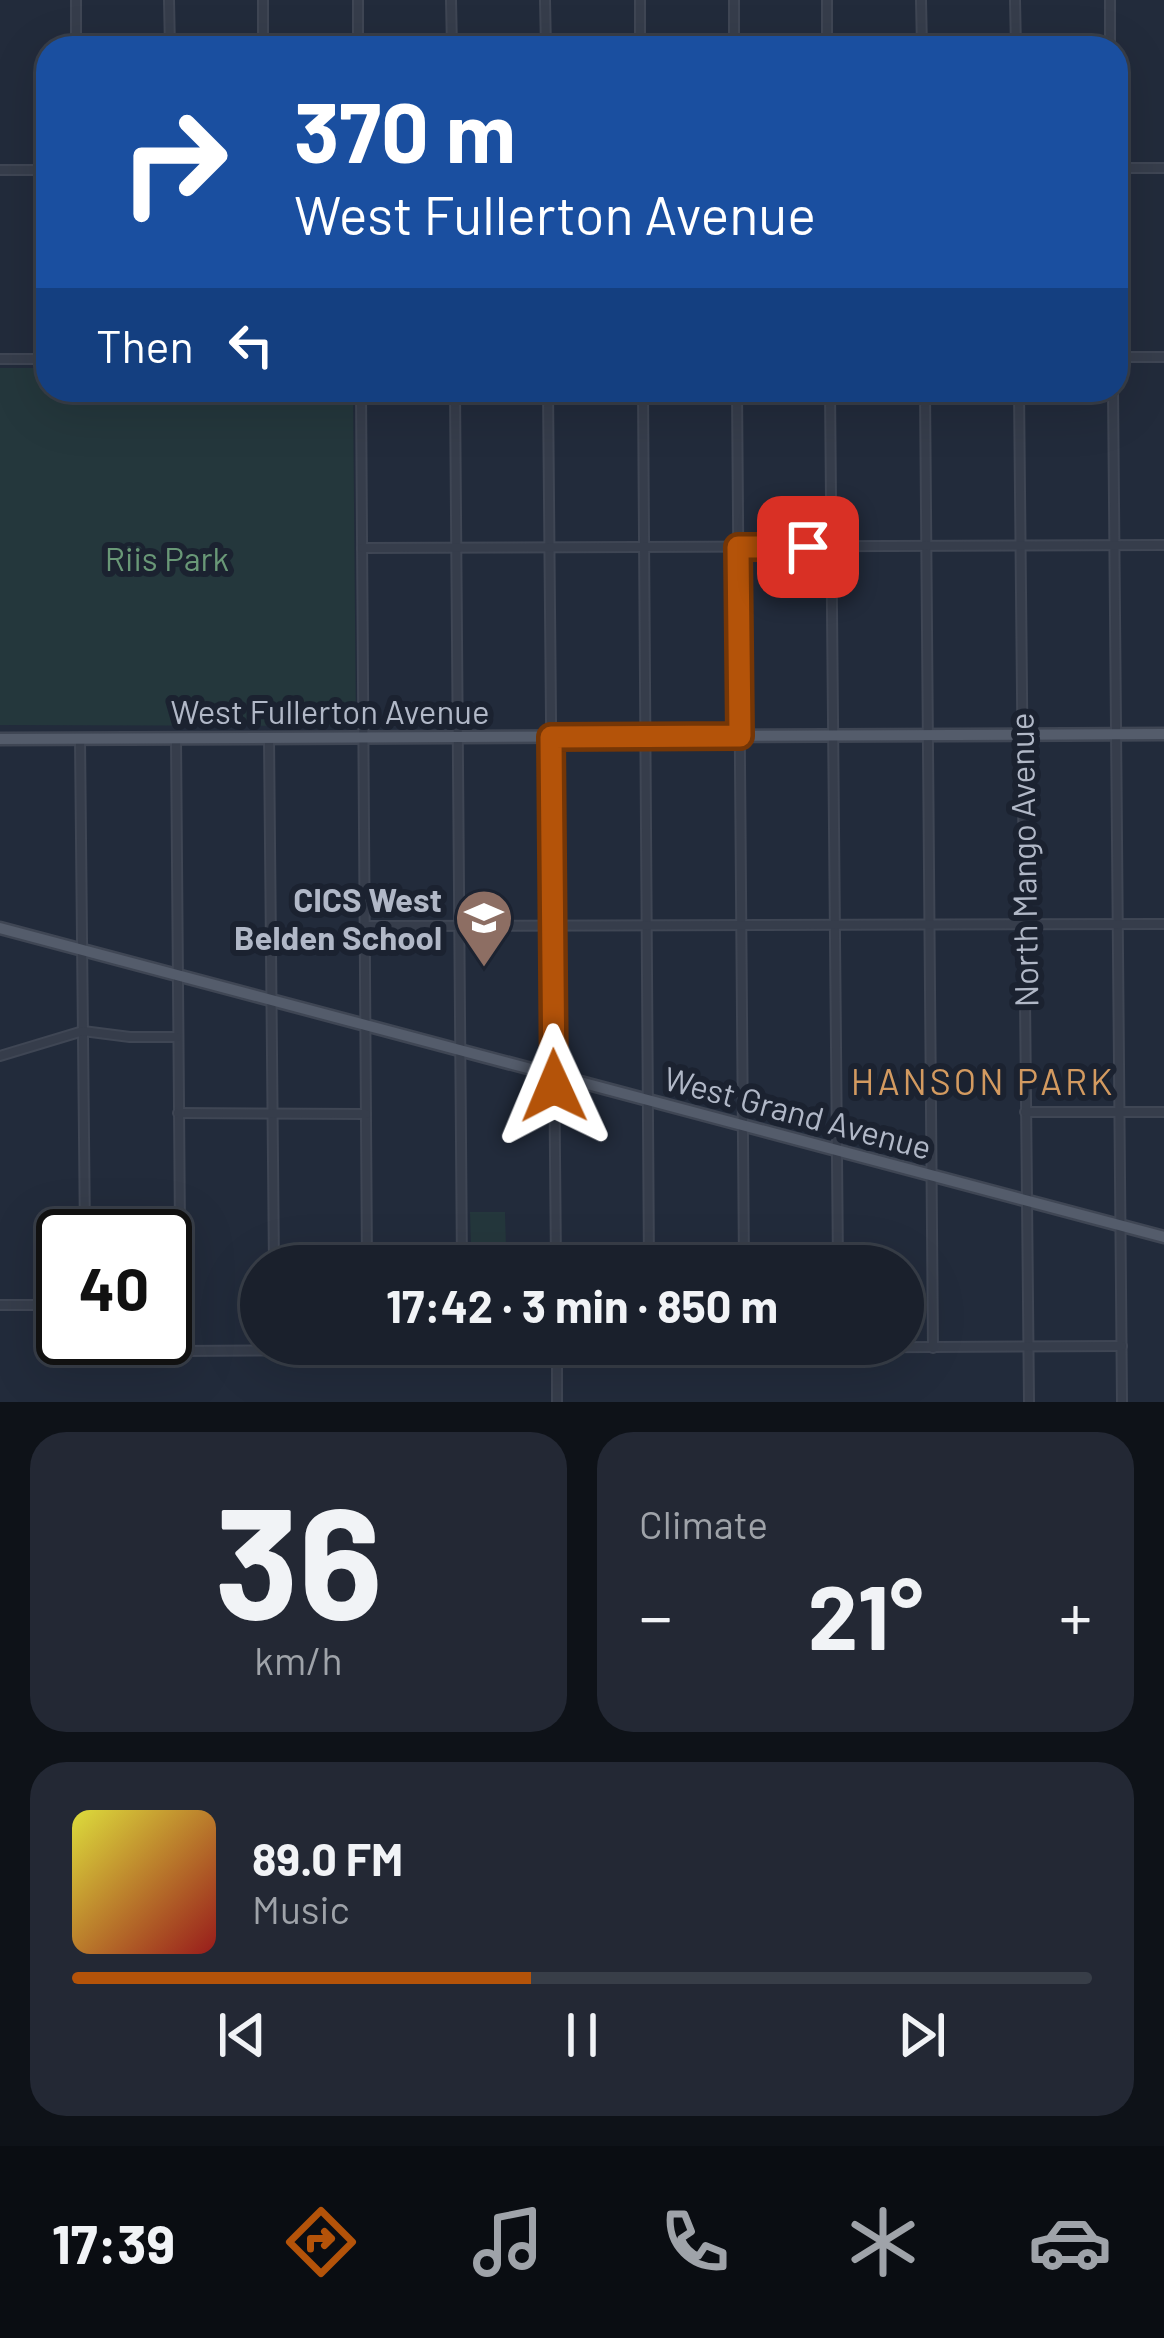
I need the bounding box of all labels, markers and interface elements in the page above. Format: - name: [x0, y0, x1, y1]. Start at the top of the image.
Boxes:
- text: 370 m: [294, 79, 516, 180]
- icon: right: [96, 84, 252, 240]
- text: West Fullerton Avenue: [294, 181, 816, 246]
- icon: left: [218, 312, 284, 378]
- text: Then: [96, 318, 194, 372]
- pin: [757, 496, 859, 598]
- icon: arrive: [775, 514, 841, 580]
- park label: Riis Park: [105, 538, 229, 578]
- street label: West Fullerton Avenue: [170, 691, 490, 731]
- street label: North Mango Avenue: [1000, 712, 1046, 1008]
- place label: CICS West Belden School: [234, 879, 442, 957]
- school or university icon: CICS West Belden School: [453, 887, 515, 969]
- position arrow: [491, 1023, 617, 1149]
- street label: West Grand Avenue: [660, 1057, 936, 1167]
- district label: HANSON PARK: [851, 1059, 1115, 1102]
- speed limit sign: 40: [36, 1209, 192, 1365]
- text: 17:42 · 3 min · 850 m: [386, 1278, 778, 1332]
- text: 36: [214, 1464, 383, 1651]
- text: Climate: [639, 1500, 768, 1547]
- text: 21°: [808, 1560, 923, 1668]
- text: −: [639, 1575, 672, 1654]
- text: +: [1059, 1575, 1092, 1654]
- text: km/h: [254, 1636, 343, 1683]
- text: 89.0 FM: [252, 1831, 403, 1885]
- text: Music: [252, 1885, 350, 1932]
- icon: previous: [209, 2002, 275, 2068]
- icon: pause: [549, 2002, 615, 2068]
- icon: next: [889, 2002, 955, 2068]
- icon: directions: [279, 2200, 363, 2284]
- icon: music: [466, 2200, 550, 2284]
- icon: phone: [653, 2200, 737, 2284]
- icon: climate: [841, 2200, 925, 2284]
- icon: car: [1028, 2200, 1112, 2284]
- text: 17:39: [52, 2210, 175, 2275]

